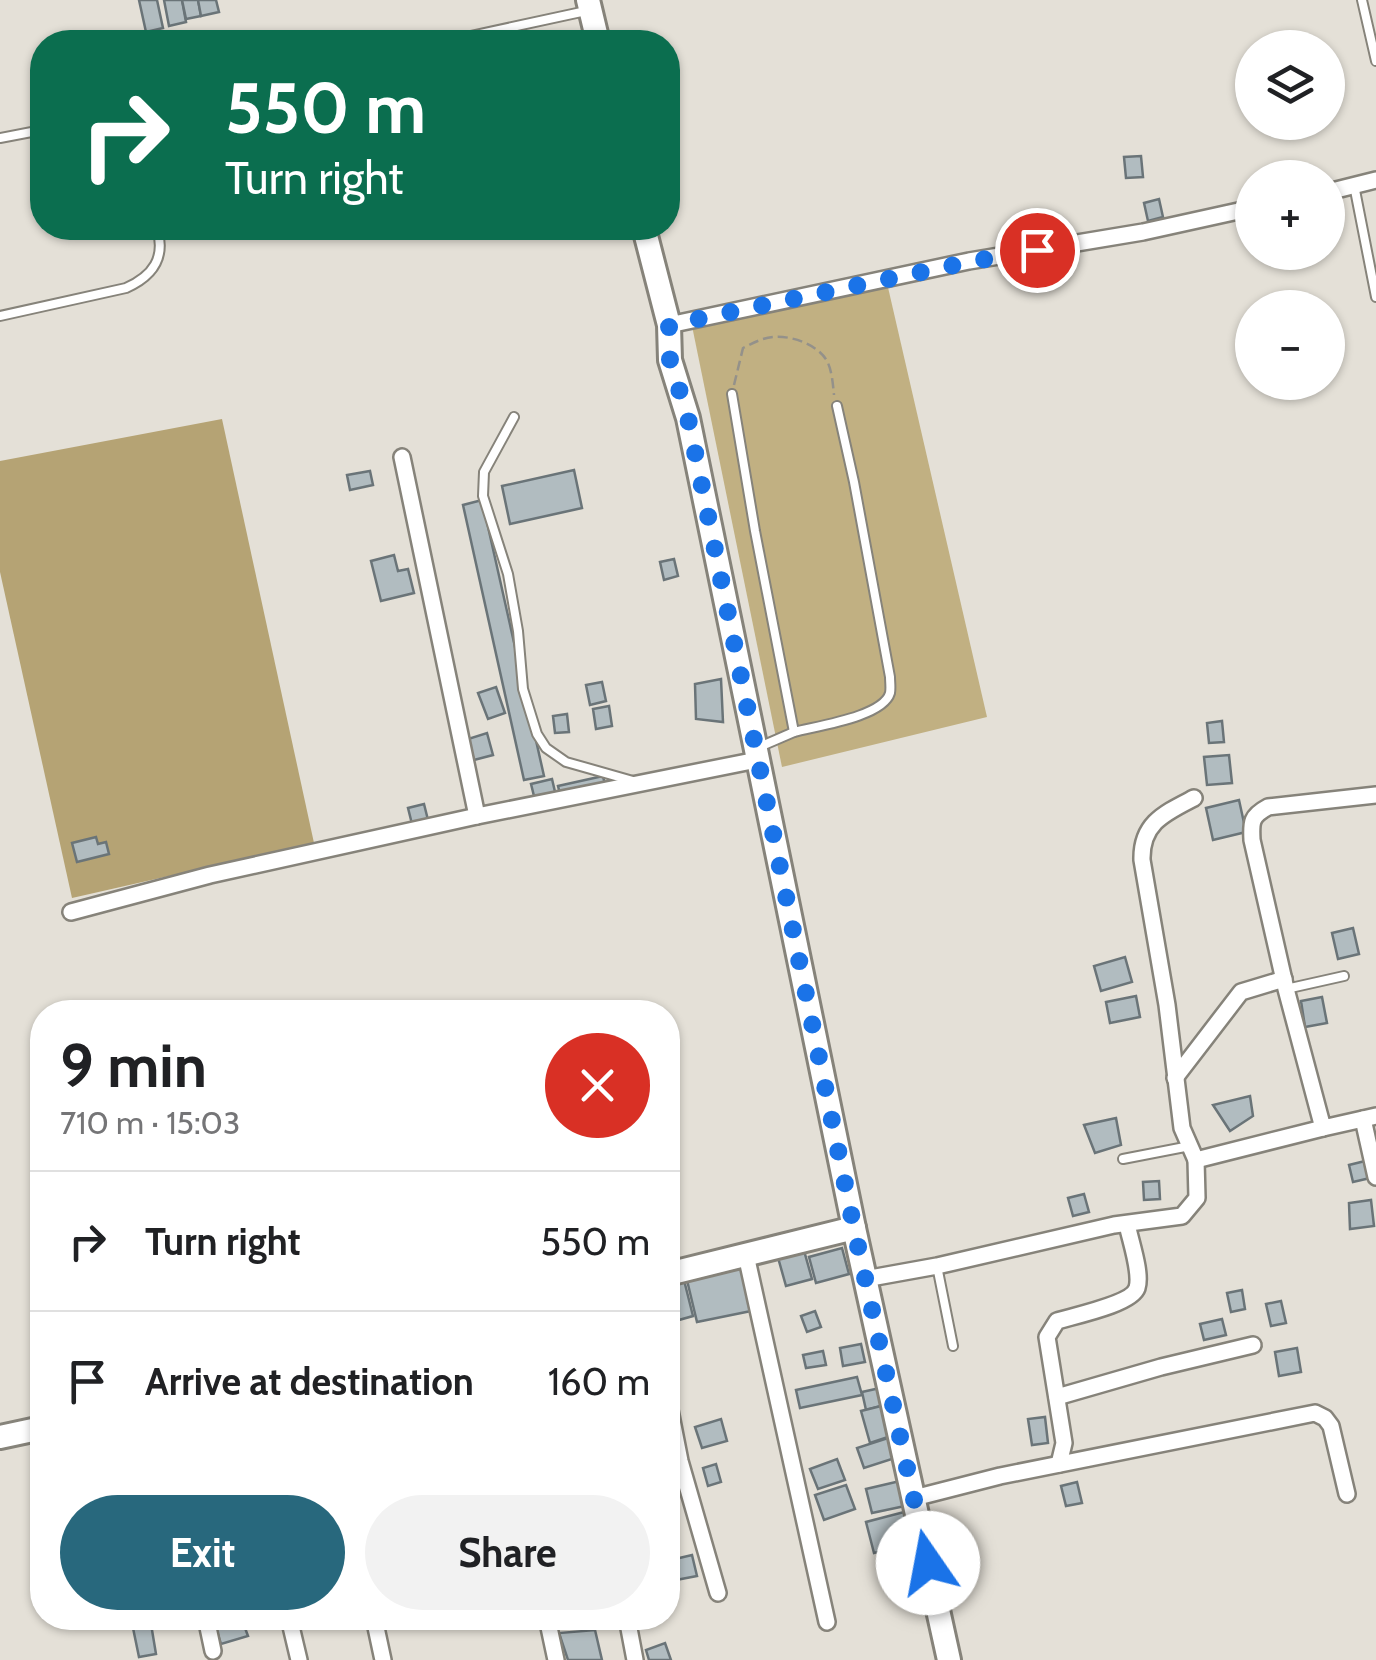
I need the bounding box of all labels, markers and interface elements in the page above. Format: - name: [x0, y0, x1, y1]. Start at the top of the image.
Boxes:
- map controls: [1235, 30, 1345, 400]
- button: layers: [1235, 30, 1345, 140]
- text: 550 m: [225, 65, 426, 151]
- icon: right: [60, 70, 190, 200]
- text: Turn right: [225, 151, 404, 205]
- button: +: [1235, 160, 1345, 270]
- pin: [995, 208, 1080, 293]
- icon: arrive: [1010, 223, 1065, 278]
- button: −: [1235, 290, 1345, 400]
- text: 9 min: [60, 1029, 207, 1102]
- button: close: [545, 1033, 650, 1138]
- text: 710 m · 15:03: [60, 1103, 240, 1142]
- icon: right: [60, 1214, 115, 1269]
- text: Turn right: [145, 1218, 301, 1265]
- text: 550 m: [540, 1218, 650, 1265]
- icon: arrive: [60, 1354, 115, 1409]
- text: Arrive at destination: [145, 1358, 474, 1405]
- text: 160 m: [548, 1358, 650, 1405]
- button: Exit: [60, 1495, 345, 1610]
- button: Share: [365, 1495, 650, 1610]
- position arrow: [876, 1511, 980, 1615]

